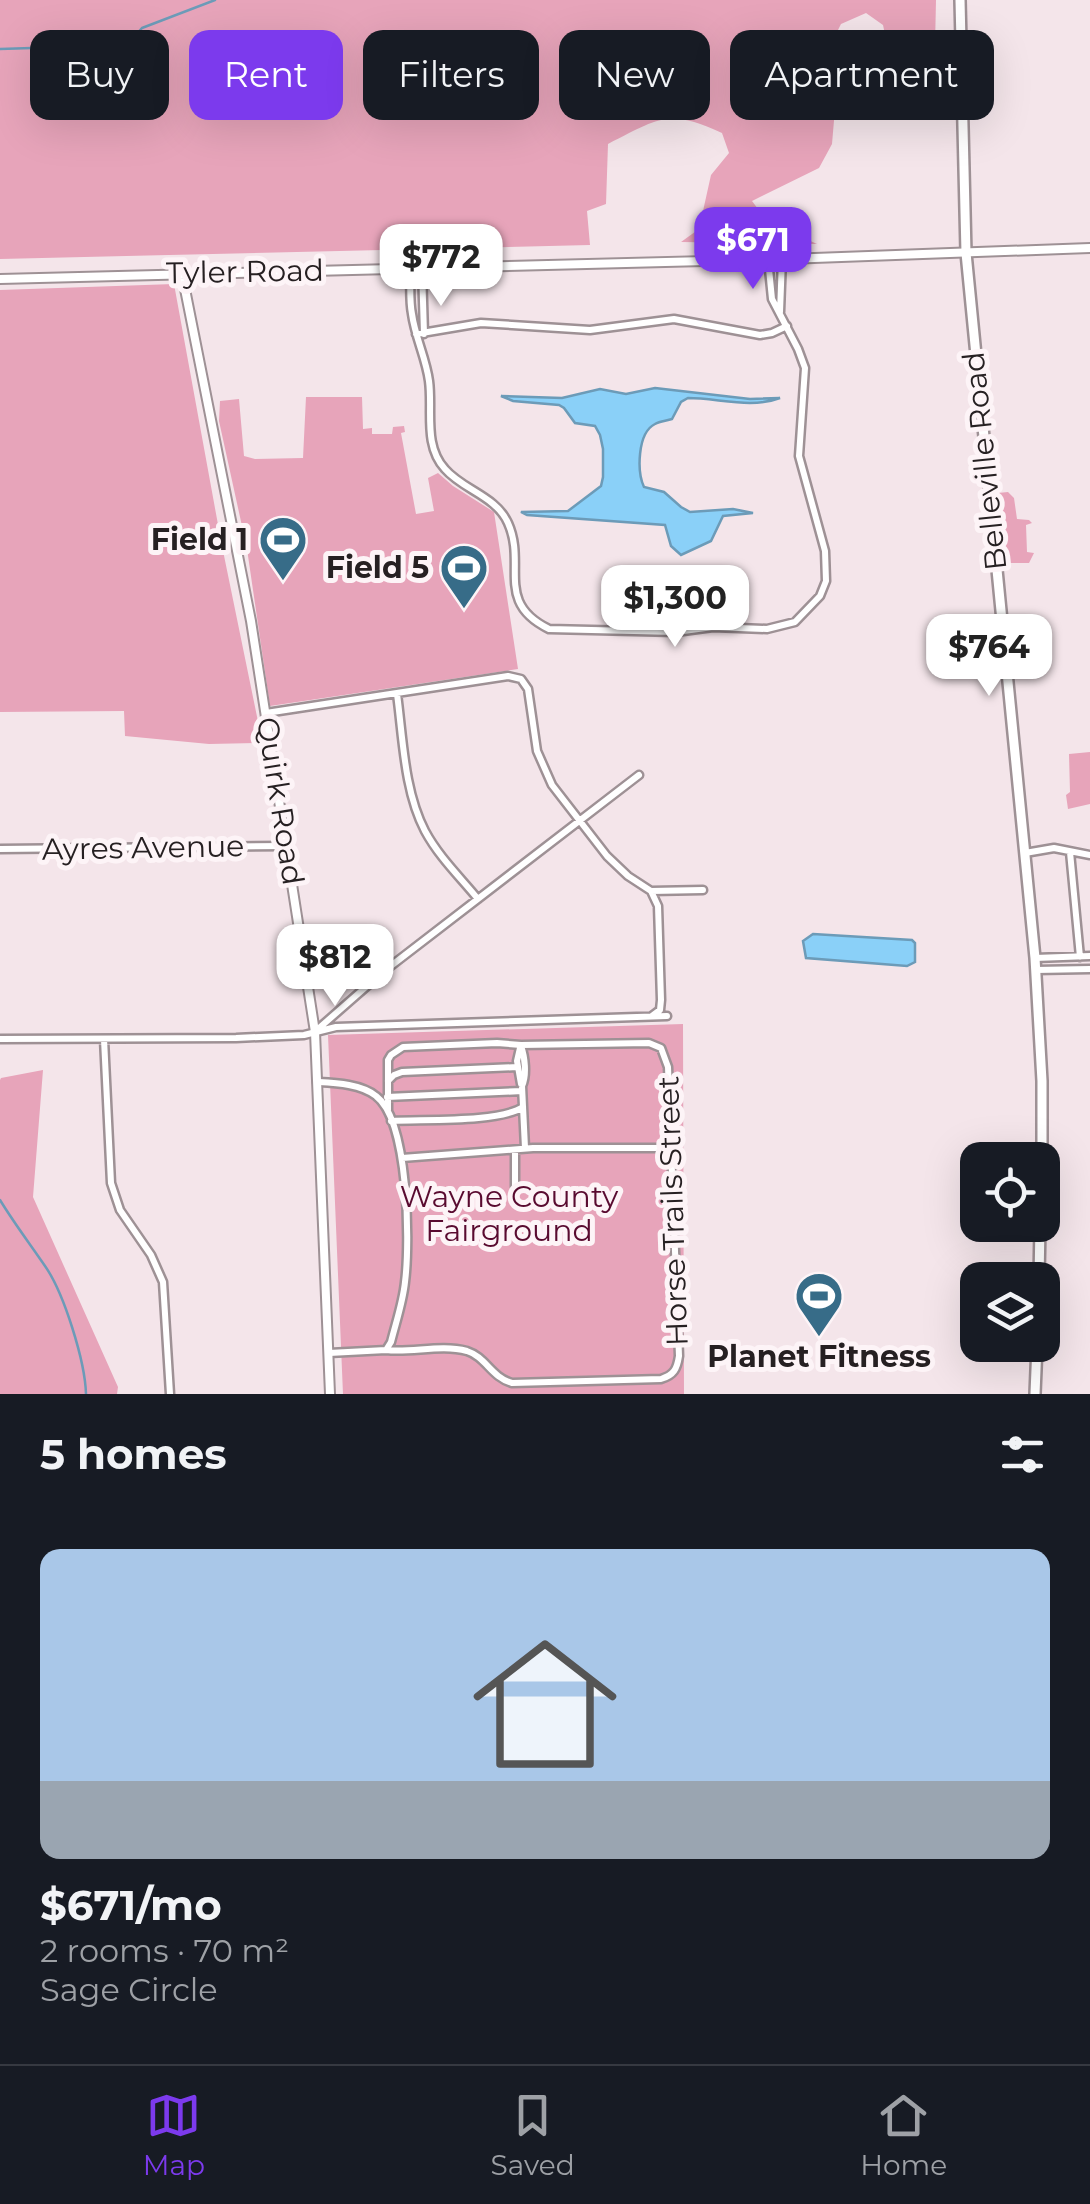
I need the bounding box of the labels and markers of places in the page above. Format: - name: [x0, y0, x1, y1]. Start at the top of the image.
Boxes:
- pin: $671: [694, 207, 812, 292]
- pin: $772: [382, 224, 500, 309]
- sports icon: Field 1: [257, 514, 309, 582]
- place label: Field 1: [151, 521, 248, 558]
- sports icon: Field 5: [438, 542, 490, 610]
- place label: Field 5: [326, 549, 429, 586]
- pin: $1,300: [594, 565, 756, 650]
- pin: $764: [930, 614, 1048, 699]
- pin: $812: [276, 924, 394, 1009]
- sports icon: Planet Fitness: [793, 1270, 845, 1338]
- place label: Planet Fitness: [707, 1338, 931, 1375]

